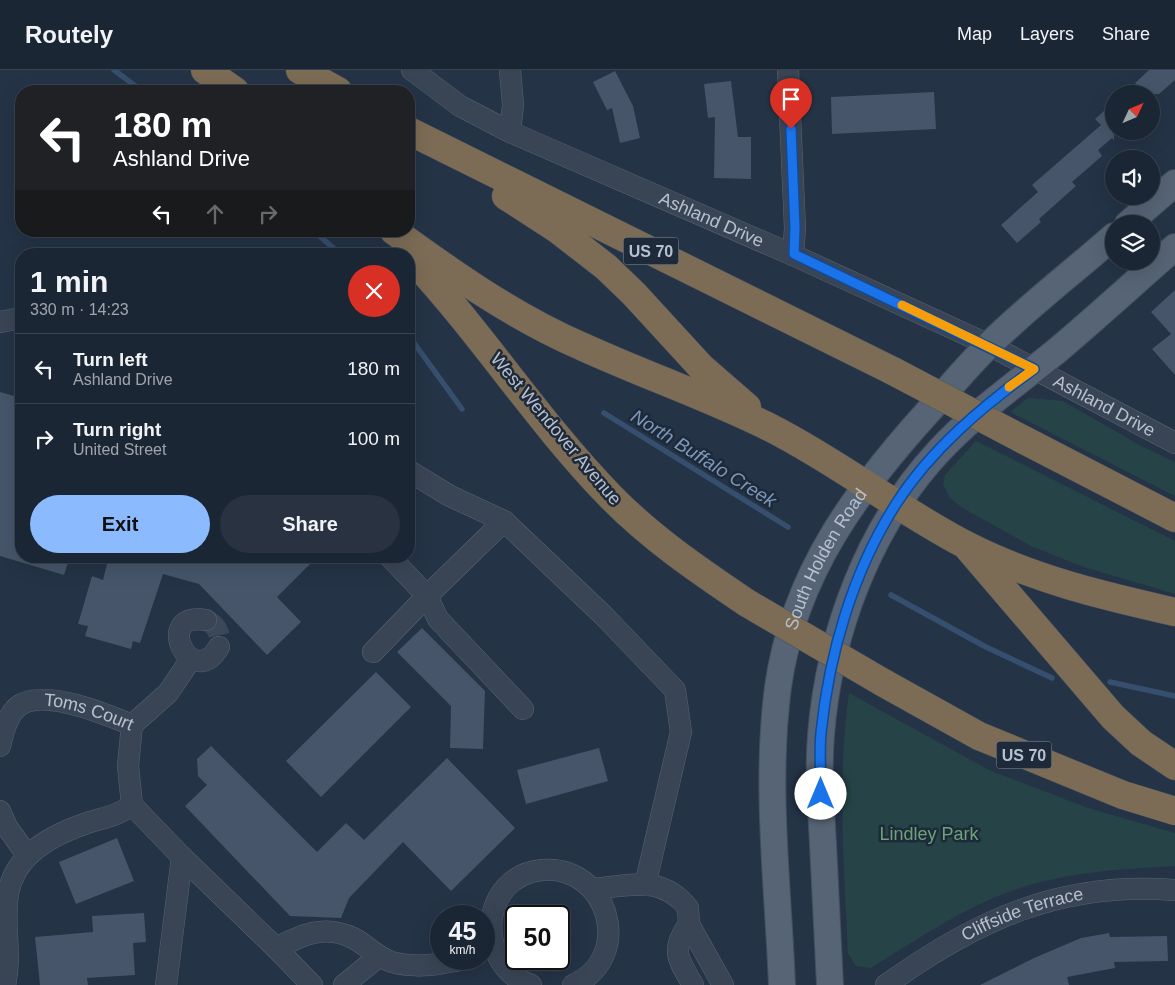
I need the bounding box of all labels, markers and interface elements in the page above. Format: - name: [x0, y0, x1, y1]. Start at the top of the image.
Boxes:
- text: Routely: [25, 21, 113, 48]
- text: Map: [957, 24, 992, 44]
- text: Layers: [1020, 24, 1074, 44]
- text: Share: [1102, 24, 1150, 44]
- pin: [770, 78, 812, 129]
- icon: arrive: [777, 85, 805, 113]
- north arrow: [1105, 85, 1160, 140]
- map controls: [1105, 85, 1160, 270]
- icon: left: [30, 105, 95, 170]
- text: 180 m: [113, 105, 212, 144]
- text: Ashland Drive: [113, 146, 250, 171]
- button: sound: [1105, 150, 1160, 205]
- street label: Ashland Drive: [656, 188, 767, 251]
- icon: left: [148, 200, 176, 228]
- icon: ahead: [201, 200, 229, 228]
- icon: right: [254, 200, 282, 228]
- button: layers: [1105, 215, 1160, 270]
- road number: US 70: [624, 238, 678, 265]
- text: 1 min: [30, 265, 108, 298]
- button: close: [348, 265, 400, 317]
- text: 330 m · 14:23: [30, 301, 129, 318]
- text: Turn left: [73, 349, 148, 370]
- street label: West Wendover Avenue: [487, 349, 625, 509]
- icon: left: [30, 355, 58, 383]
- text: 180 m: [347, 358, 400, 379]
- text: Ashland Drive: [73, 371, 173, 388]
- street label: Ashland Drive: [1050, 371, 1159, 441]
- water label: North Buffalo Creek: [627, 405, 781, 512]
- text: Turn right: [73, 419, 161, 440]
- icon: right: [30, 425, 58, 453]
- text: 100 m: [347, 428, 400, 449]
- text: United Street: [73, 441, 166, 458]
- street label: South Holden Road: [781, 485, 871, 633]
- button: Exit: [30, 495, 210, 553]
- button: Share: [220, 495, 400, 553]
- street label: Toms Court: [44, 690, 136, 734]
- road number: US 70: [996, 742, 1052, 768]
- position arrow: [794, 767, 846, 819]
- park label: Lindley Park: [879, 824, 980, 844]
- street label: Cliffside Terrace: [958, 884, 1085, 945]
- speed limit sign: 50: [505, 905, 570, 970]
- text: 45: [449, 917, 476, 945]
- text: km/h: [449, 943, 476, 957]

